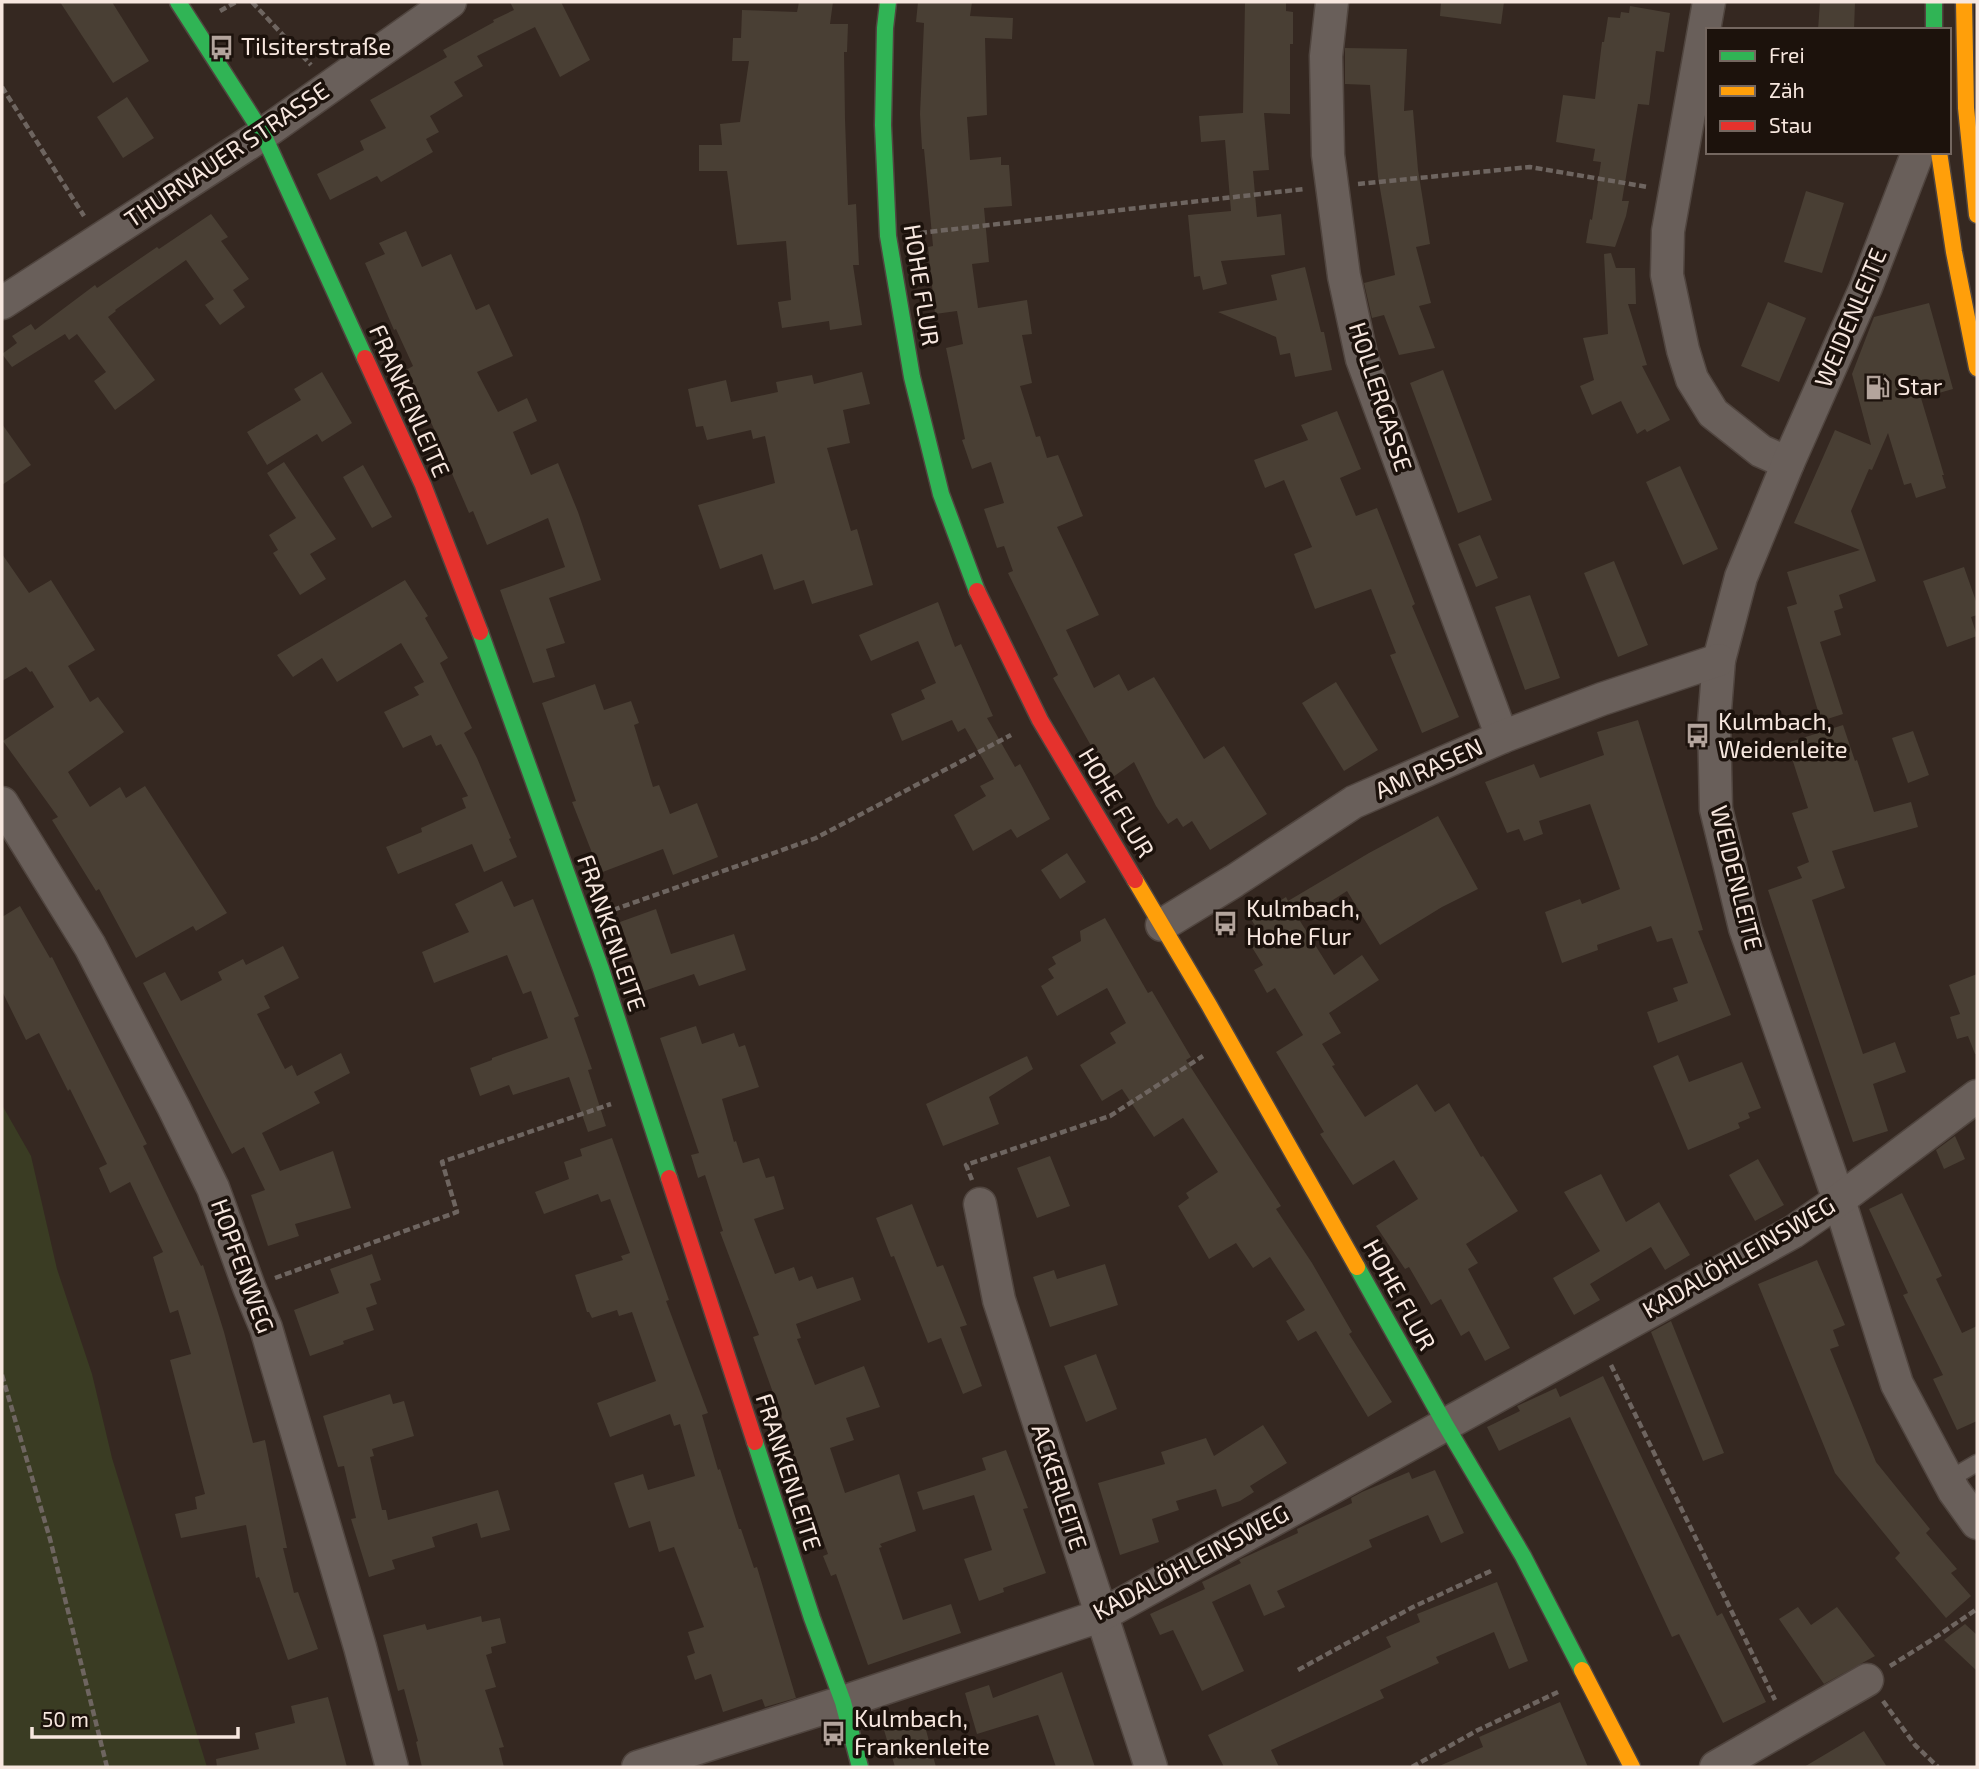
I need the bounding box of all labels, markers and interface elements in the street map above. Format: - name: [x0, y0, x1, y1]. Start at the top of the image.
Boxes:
- legend: [1706, 28, 1951, 154]
- place label: Tilsiterstraße: [241, 31, 391, 60]
- bus stop icon: Tilsiterstraße: [207, 33, 235, 61]
- text: Frei: [1769, 42, 1805, 67]
- street label: THURNAUER STRASSE: [119, 75, 334, 233]
- text: Zäh: [1769, 77, 1805, 102]
- text: Stau: [1769, 112, 1812, 137]
- street label: HOHE FLUR: [899, 222, 946, 348]
- street label: WEIDENLEITE: [1807, 244, 1892, 391]
- street label: HOLLERGASSE: [1344, 318, 1419, 475]
- street label: FRANKENLEITE: [364, 320, 457, 481]
- place label: Star: [1897, 371, 1943, 400]
- fuel station icon: Star: [1863, 373, 1891, 401]
- place label: Kulmbach, Weidenleite: [1718, 706, 1848, 763]
- bus stop icon: Kulmbach, Weidenleite: [1684, 722, 1712, 750]
- street label: AM RASEN: [1370, 731, 1487, 804]
- street label: HOHE FLUR: [1073, 742, 1161, 862]
- street label: WEIDENLEITE: [1705, 802, 1769, 953]
- street label: FRANKENLEITE: [572, 851, 653, 1015]
- place label: Kulmbach, Hohe Flur: [1246, 893, 1360, 950]
- bus stop icon: Kulmbach, Hohe Flur: [1212, 909, 1240, 937]
- street label: KADALÖHLEINSWEG: [1637, 1190, 1840, 1324]
- street label: HOPFENWEG: [206, 1194, 281, 1337]
- street label: HOHE FLUR: [1358, 1234, 1443, 1355]
- street label: FRANKENLEITE: [750, 1389, 828, 1554]
- street label: ACKERLEITE: [1027, 1420, 1094, 1553]
- street label: KADALÖHLEINSWEG: [1087, 1498, 1293, 1626]
- scale bar: [32, 1696, 238, 1740]
- place label: Kulmbach, Frankenleite: [854, 1703, 990, 1760]
- text: 50 m: [42, 1706, 89, 1731]
- bus stop icon: Kulmbach, Frankenleite: [820, 1719, 848, 1747]

